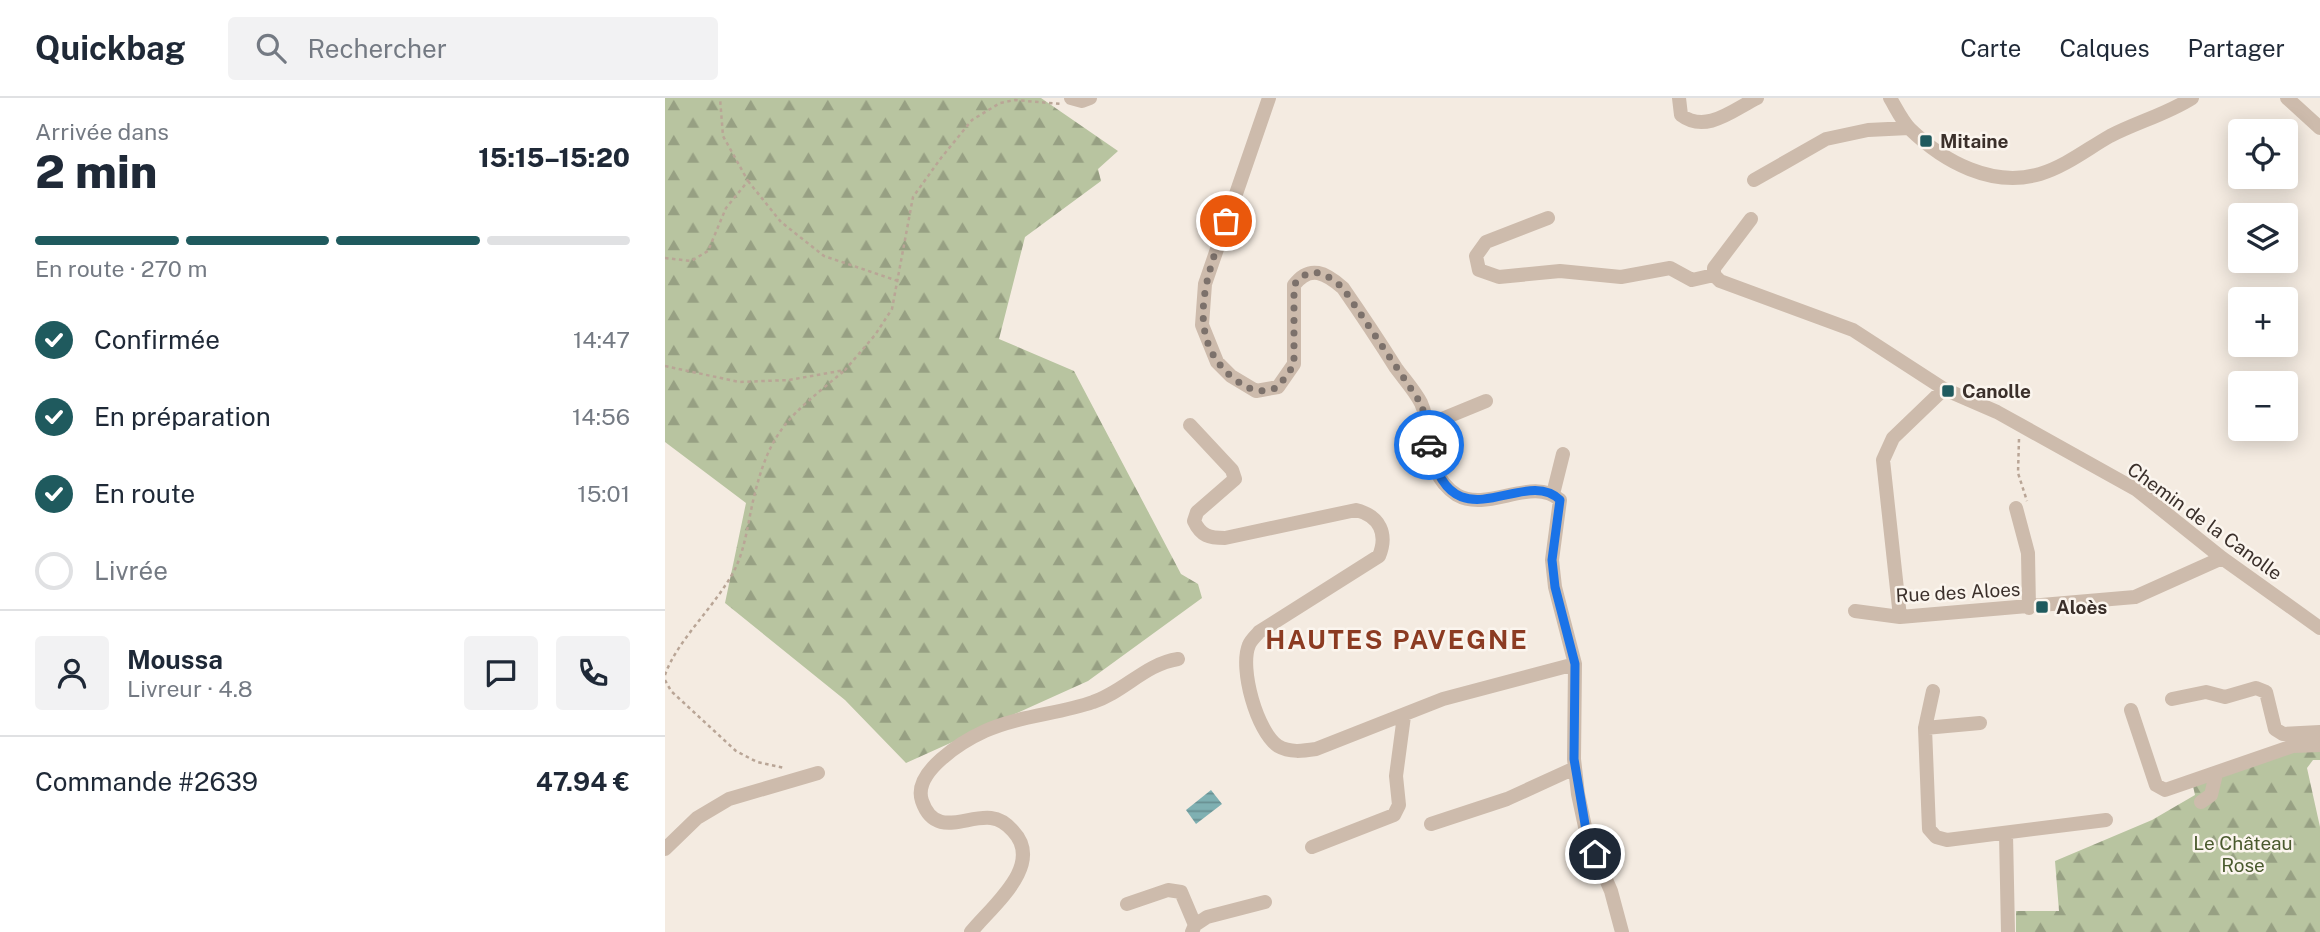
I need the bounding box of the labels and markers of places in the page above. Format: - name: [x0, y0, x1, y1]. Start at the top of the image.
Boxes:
- place label: Mitaine: [1940, 130, 2009, 152]
- marker: Mitaine: [1918, 133, 1934, 149]
- pin: [1196, 191, 1256, 251]
- place label: Canolle: [1962, 380, 2031, 402]
- marker: Canolle: [1940, 383, 1956, 399]
- place label: Aloès: [2056, 596, 2107, 618]
- marker: Aloès: [2034, 599, 2050, 615]
- pin: [1565, 824, 1625, 884]

